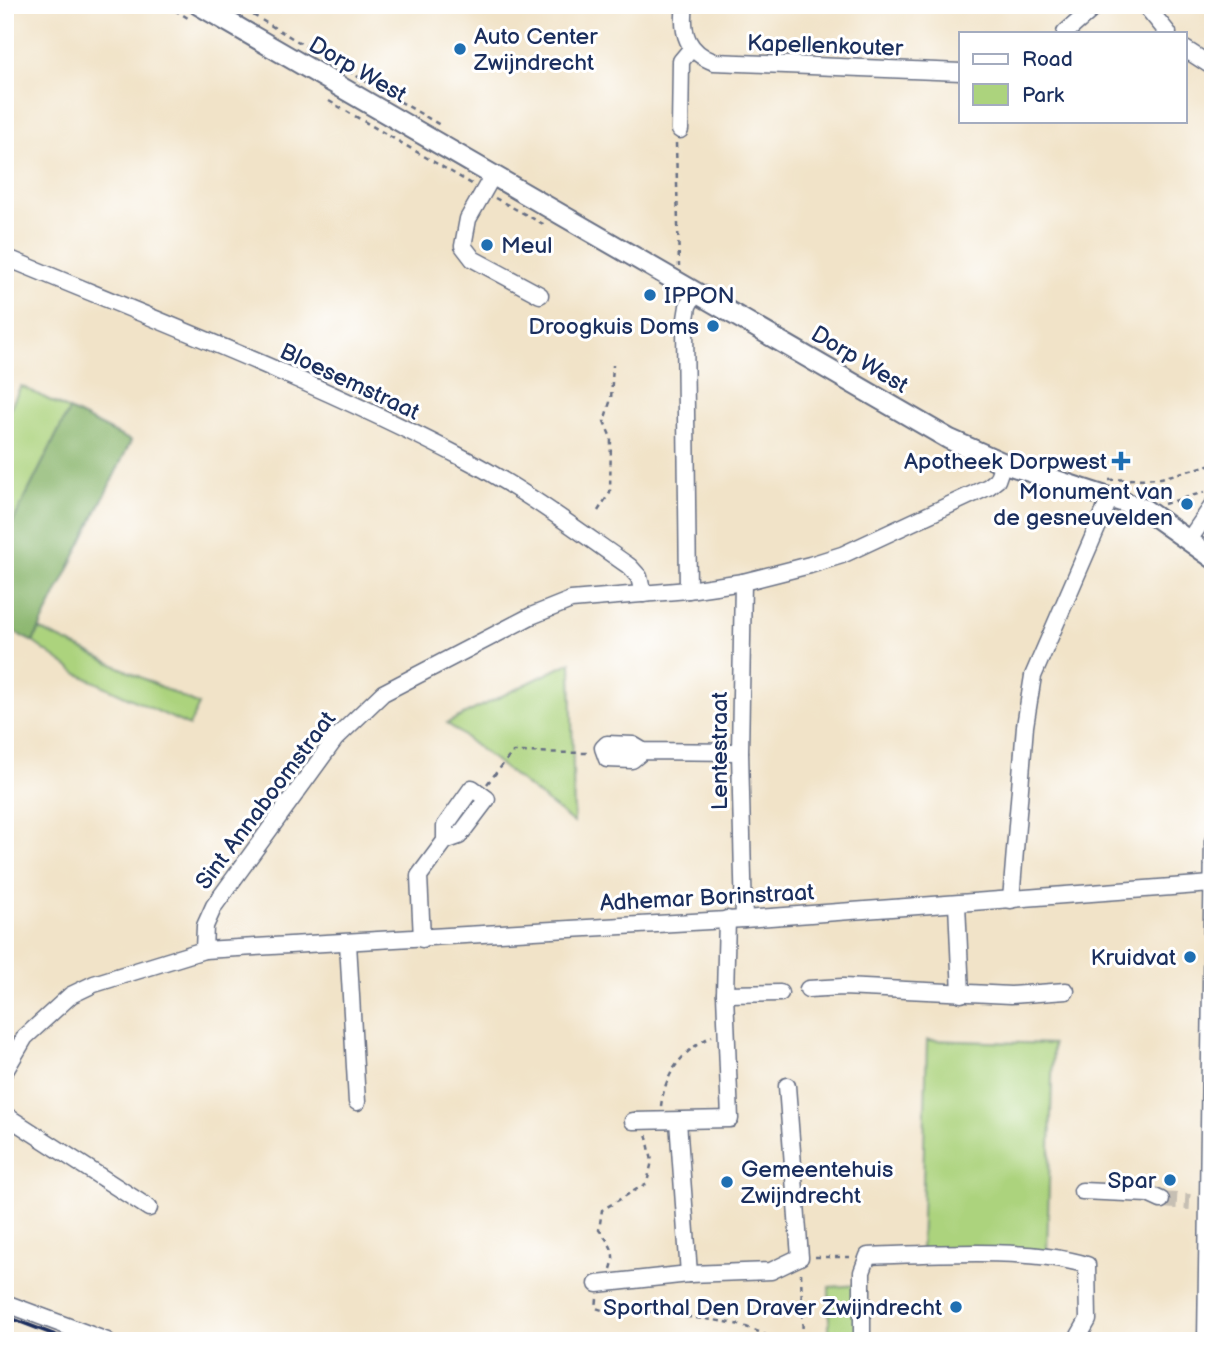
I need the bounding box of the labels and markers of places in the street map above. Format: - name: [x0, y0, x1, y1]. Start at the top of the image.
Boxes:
- place label: Auto Center Zwijndrecht: [473, 23, 598, 77]
- marker: Auto Center Zwijndrecht: [452, 41, 468, 57]
- place label: Meul: [501, 232, 552, 260]
- marker: Meul: [479, 237, 495, 253]
- place label: IPPON: [664, 282, 735, 310]
- marker: IPPON: [642, 287, 658, 303]
- place label: Droogkuis Doms: [528, 313, 699, 341]
- marker: Droogkuis Doms: [705, 318, 721, 334]
- place label: Apotheek Dorpwest: [904, 448, 1107, 476]
- marker: Apotheek Dorpwest: [1113, 453, 1129, 469]
- place label: Monument van de gesneuvelden: [993, 478, 1173, 532]
- marker: Monument van de gesneuvelden: [1179, 496, 1195, 512]
- place label: Kruidvat: [1091, 944, 1176, 972]
- marker: Kruidvat: [1182, 949, 1198, 965]
- place label: Gemeentehuis Zwijndrecht: [740, 1156, 893, 1210]
- place label: Spar: [1107, 1167, 1157, 1195]
- marker: Spar: [1162, 1172, 1178, 1188]
- marker: Gemeentehuis Zwijndrecht: [719, 1174, 735, 1190]
- place label: Sporthal Den Draver Zwijndrecht: [603, 1294, 942, 1322]
- marker: Sporthal Den Draver Zwijndrecht: [948, 1299, 964, 1315]

